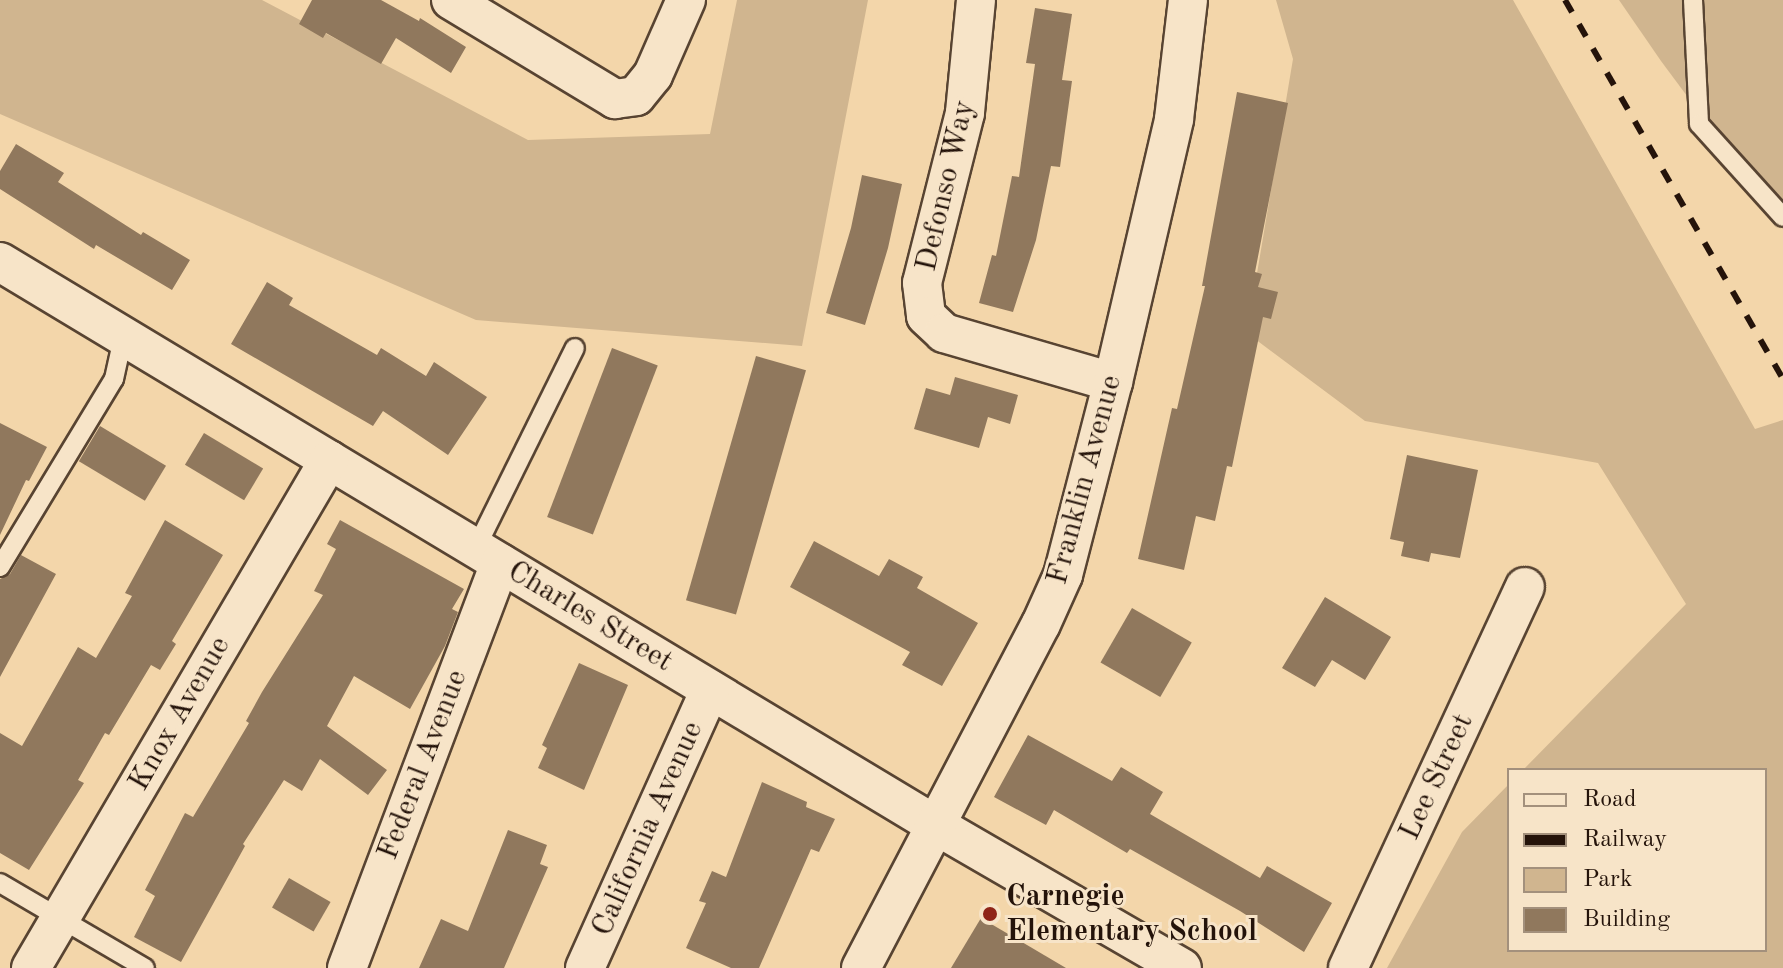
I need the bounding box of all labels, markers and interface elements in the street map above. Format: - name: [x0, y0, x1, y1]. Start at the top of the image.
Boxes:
- street label: Defonso Way: [909, 97, 983, 275]
- street label: Franklin Avenue: [1040, 371, 1130, 589]
- street label: Charles Street: [501, 554, 679, 680]
- street label: Knox Avenue: [121, 630, 239, 798]
- street label: Federal Avenue: [370, 665, 476, 865]
- street label: Lee Street: [1392, 708, 1482, 846]
- street label: California Avenue: [585, 716, 711, 942]
- legend: [1507, 768, 1767, 952]
- text: Road: [1583, 788, 1636, 812]
- text: Railway: [1583, 828, 1667, 852]
- text: Park: [1583, 868, 1632, 892]
- place label: Carnegie Elementary School: [1006, 879, 1257, 950]
- marker: Carnegie Elementary School: [981, 905, 999, 923]
- text: Building: [1583, 908, 1670, 932]

